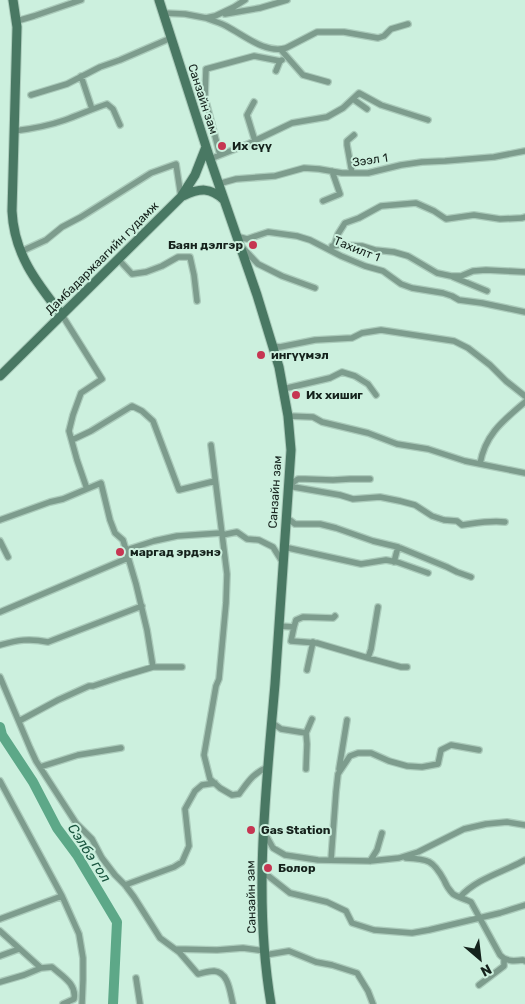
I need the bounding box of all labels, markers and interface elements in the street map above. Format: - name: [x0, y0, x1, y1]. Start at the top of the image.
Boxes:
- street label: Санзайн зам: [185, 62, 221, 136]
- place label: Их сүү: [232, 139, 272, 153]
- marker: Их сүү: [216, 140, 228, 152]
- street label: Зээл 1: [351, 151, 389, 169]
- street label: Дамбадаржаагийн гудамж: [43, 198, 162, 317]
- street label: Тахилт 1: [332, 233, 382, 265]
- place label: Баян дэлгэр: [168, 238, 243, 252]
- marker: Баян дэлгэр: [247, 239, 259, 251]
- place label: ингүүмэл: [271, 348, 329, 362]
- marker: ингүүмэл: [255, 349, 267, 361]
- place label: Их хишиг: [306, 388, 363, 402]
- marker: Их хишиг: [290, 389, 302, 401]
- street label: Санзайн зам: [265, 455, 285, 529]
- place label: маргад эрдэнэ: [130, 545, 221, 559]
- marker: маргад эрдэнэ: [114, 546, 126, 558]
- water label: Сэлбэ гол: [64, 821, 114, 885]
- place label: Gas Station: [261, 823, 331, 837]
- marker: Gas Station: [245, 824, 257, 836]
- street label: Санзайн зам: [243, 860, 259, 934]
- place label: Болор: [278, 861, 316, 875]
- marker: Болор: [262, 862, 274, 874]
- north arrow: [455, 934, 505, 984]
- text: N: [477, 960, 494, 980]

